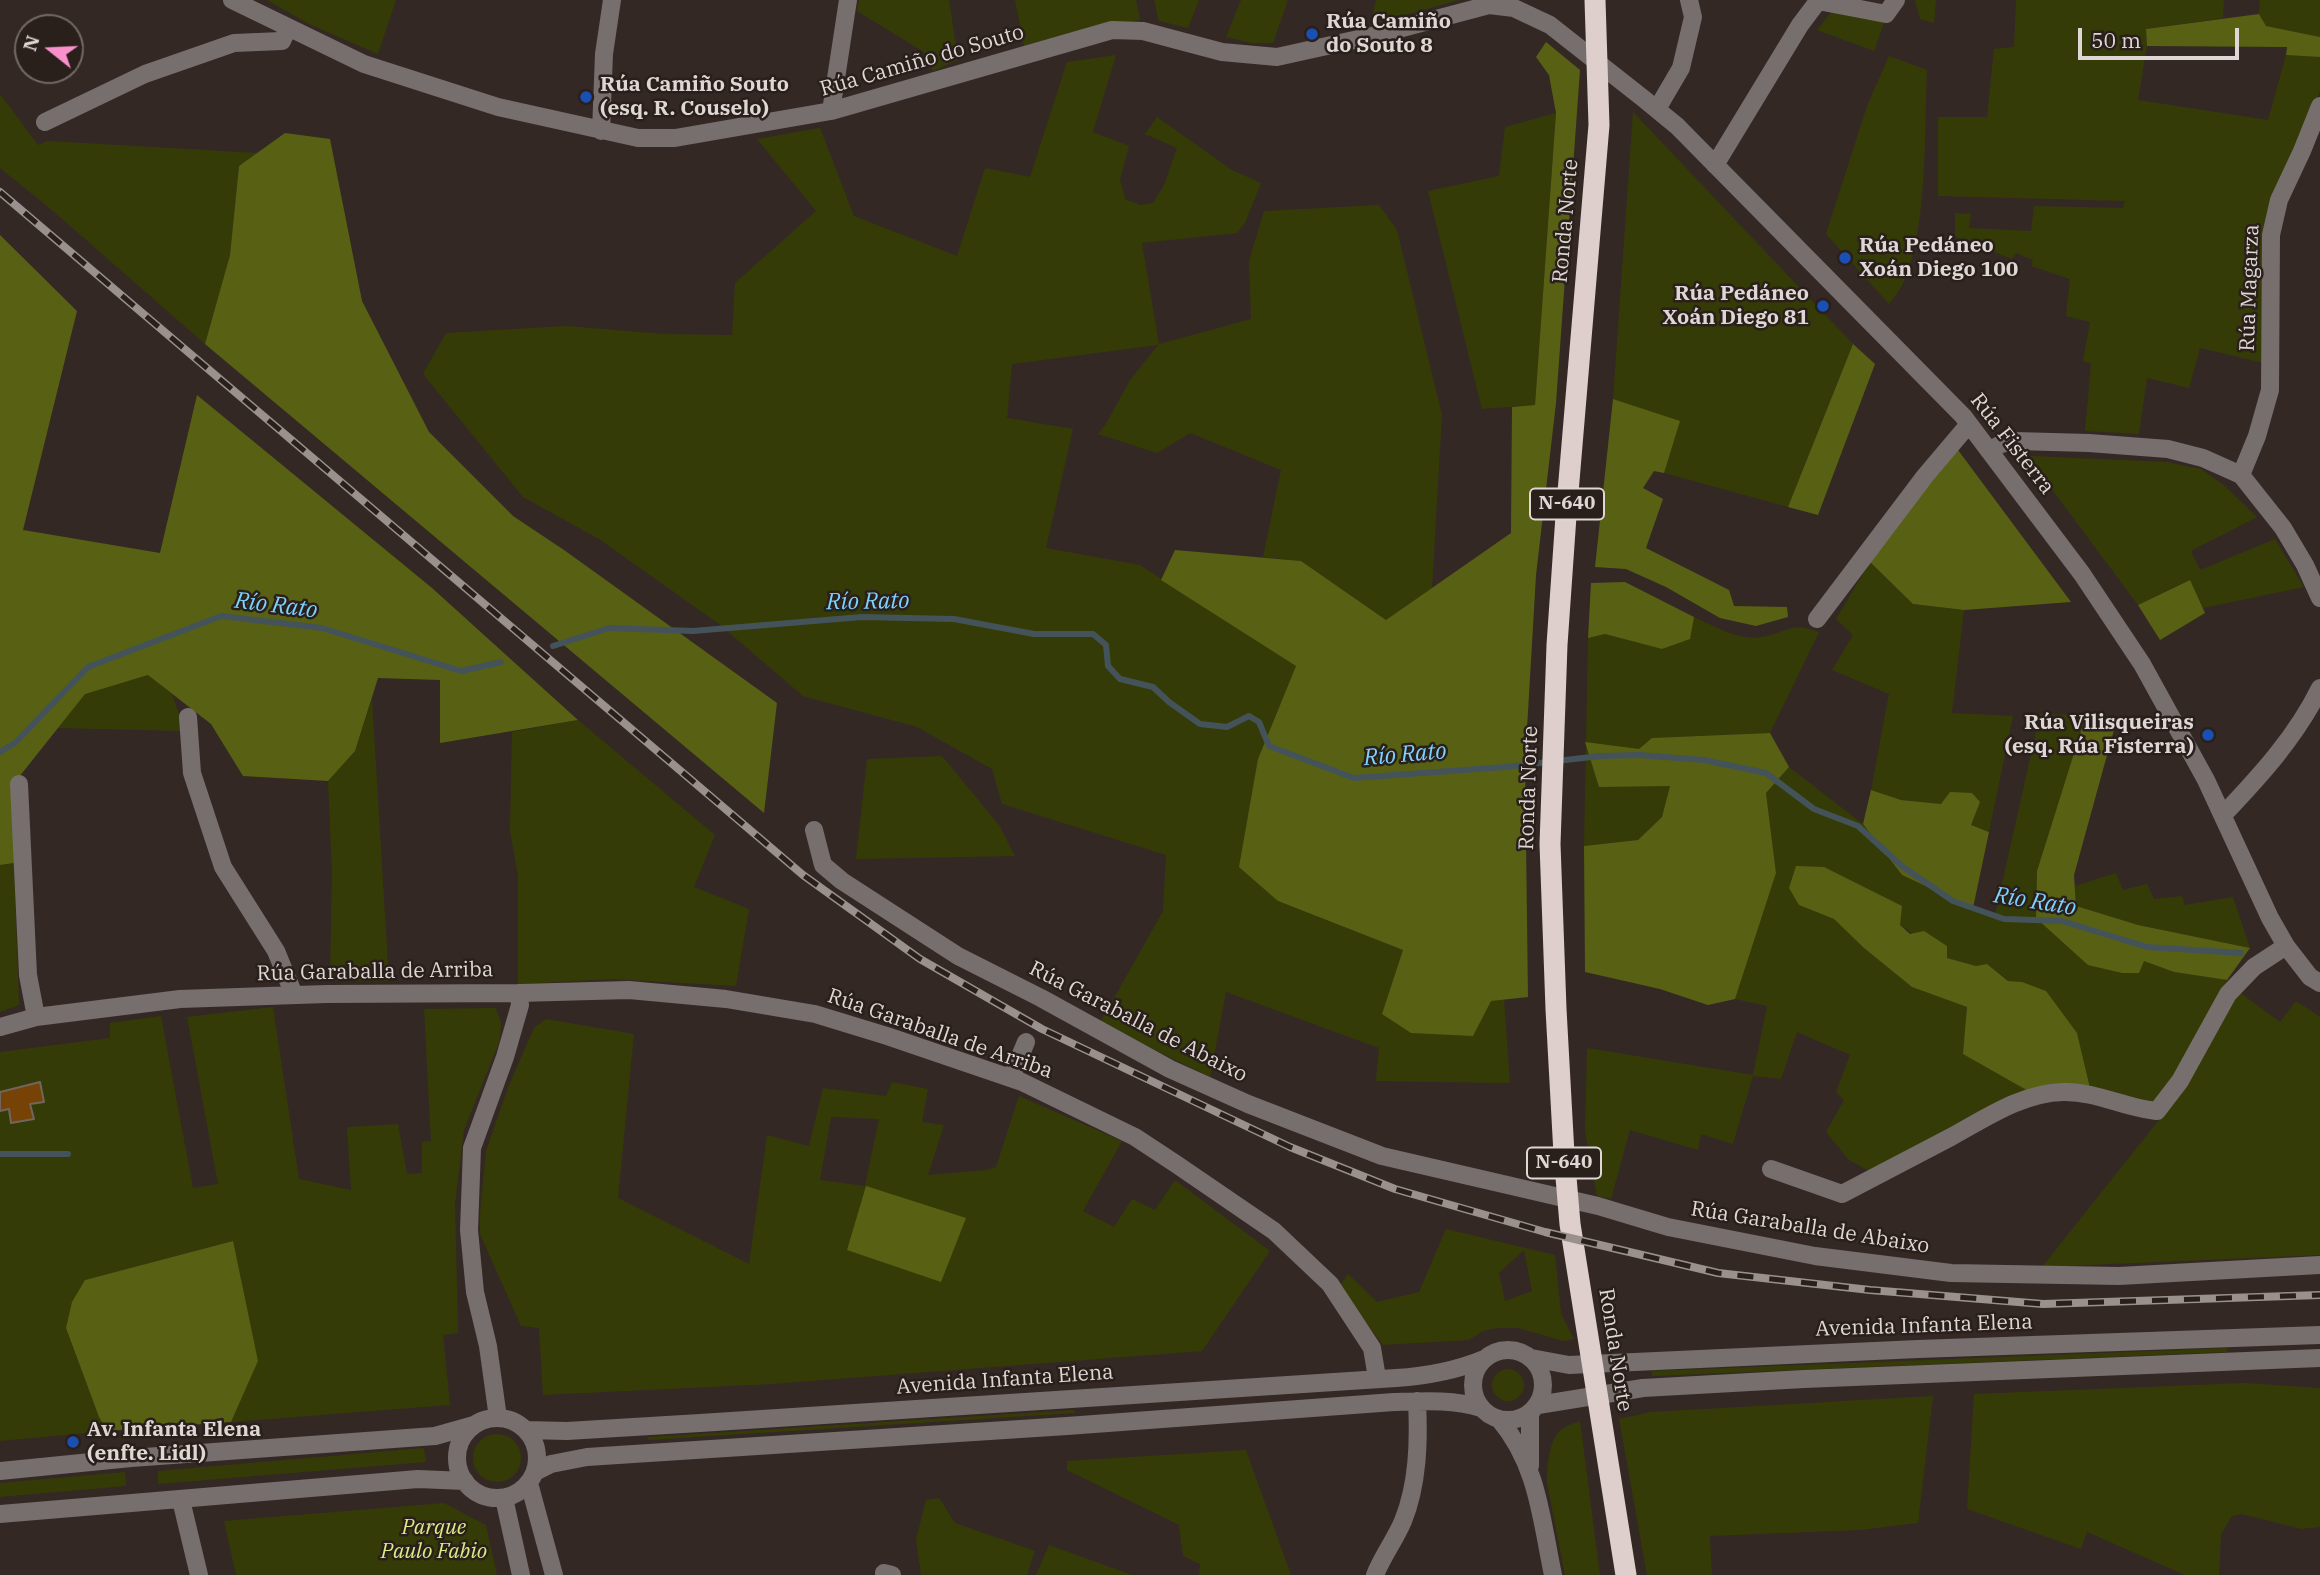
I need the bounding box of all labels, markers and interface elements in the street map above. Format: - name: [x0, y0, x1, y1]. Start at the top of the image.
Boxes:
- place label: Rúa Camiño do Souto 8: [1326, 9, 1451, 59]
- north arrow: [14, 14, 84, 84]
- scale bar: [2082, 14, 2243, 58]
- street label: Rúa Camiño do Souto: [817, 20, 1027, 102]
- marker: Rúa Camiño do Souto 8: [1304, 26, 1320, 42]
- text: 50 m: [2091, 26, 2141, 54]
- text: N: [17, 32, 45, 54]
- place label: Rúa Camiño Souto (esq. R. Couselo): [600, 72, 789, 122]
- marker: Rúa Camiño Souto (esq. R. Couselo): [578, 89, 594, 105]
- street label: Ronda Norte: [1548, 158, 1584, 284]
- street label: Rúa Magarza: [2235, 224, 2265, 352]
- place label: Rúa Pedáneo Xoán Diego 100: [1859, 233, 2018, 283]
- marker: Rúa Pedáneo Xoán Diego 100: [1837, 250, 1853, 266]
- place label: Rúa Pedáneo Xoán Diego 81: [1662, 281, 1809, 331]
- marker: Rúa Pedáneo Xoán Diego 81: [1815, 298, 1831, 314]
- street label: Rúa Fisterra: [1965, 388, 2059, 500]
- road number: N-640: [1530, 489, 1604, 520]
- water label: Río Rato: [233, 587, 319, 625]
- water label: Río Rato: [826, 587, 910, 617]
- place label: Rúa Vilisqueiras (esq. Rúa Fisterra): [2004, 710, 2194, 760]
- street label: Ronda Norte: [1514, 725, 1544, 851]
- marker: Rúa Vilisqueiras (esq. Rúa Fisterra): [2200, 727, 2216, 743]
- water label: Río Rato: [1362, 738, 1448, 772]
- water label: Río Rato: [1992, 882, 2078, 922]
- street label: Rúa Garaballa de Abaixo: [1025, 956, 1251, 1088]
- street label: Rúa Garaballa de Arriba: [256, 957, 494, 987]
- street label: Rúa Garaballa de Arriba: [824, 984, 1056, 1084]
- road number: N-640: [1527, 1148, 1601, 1178]
- street label: Rúa Garaballa de Abaixo: [1689, 1197, 1931, 1259]
- street label: Ronda Norte: [1593, 1287, 1637, 1413]
- street label: Avenida Infanta Elena: [1815, 1310, 2033, 1342]
- street label: Avenida Infanta Elena: [896, 1360, 1114, 1400]
- place label: Av. Infanta Elena (enfte. Lidl): [87, 1417, 261, 1467]
- marker: Av. Infanta Elena (enfte. Lidl): [65, 1434, 81, 1450]
- park label: Parque Paulo Fabio: [381, 1515, 487, 1565]

